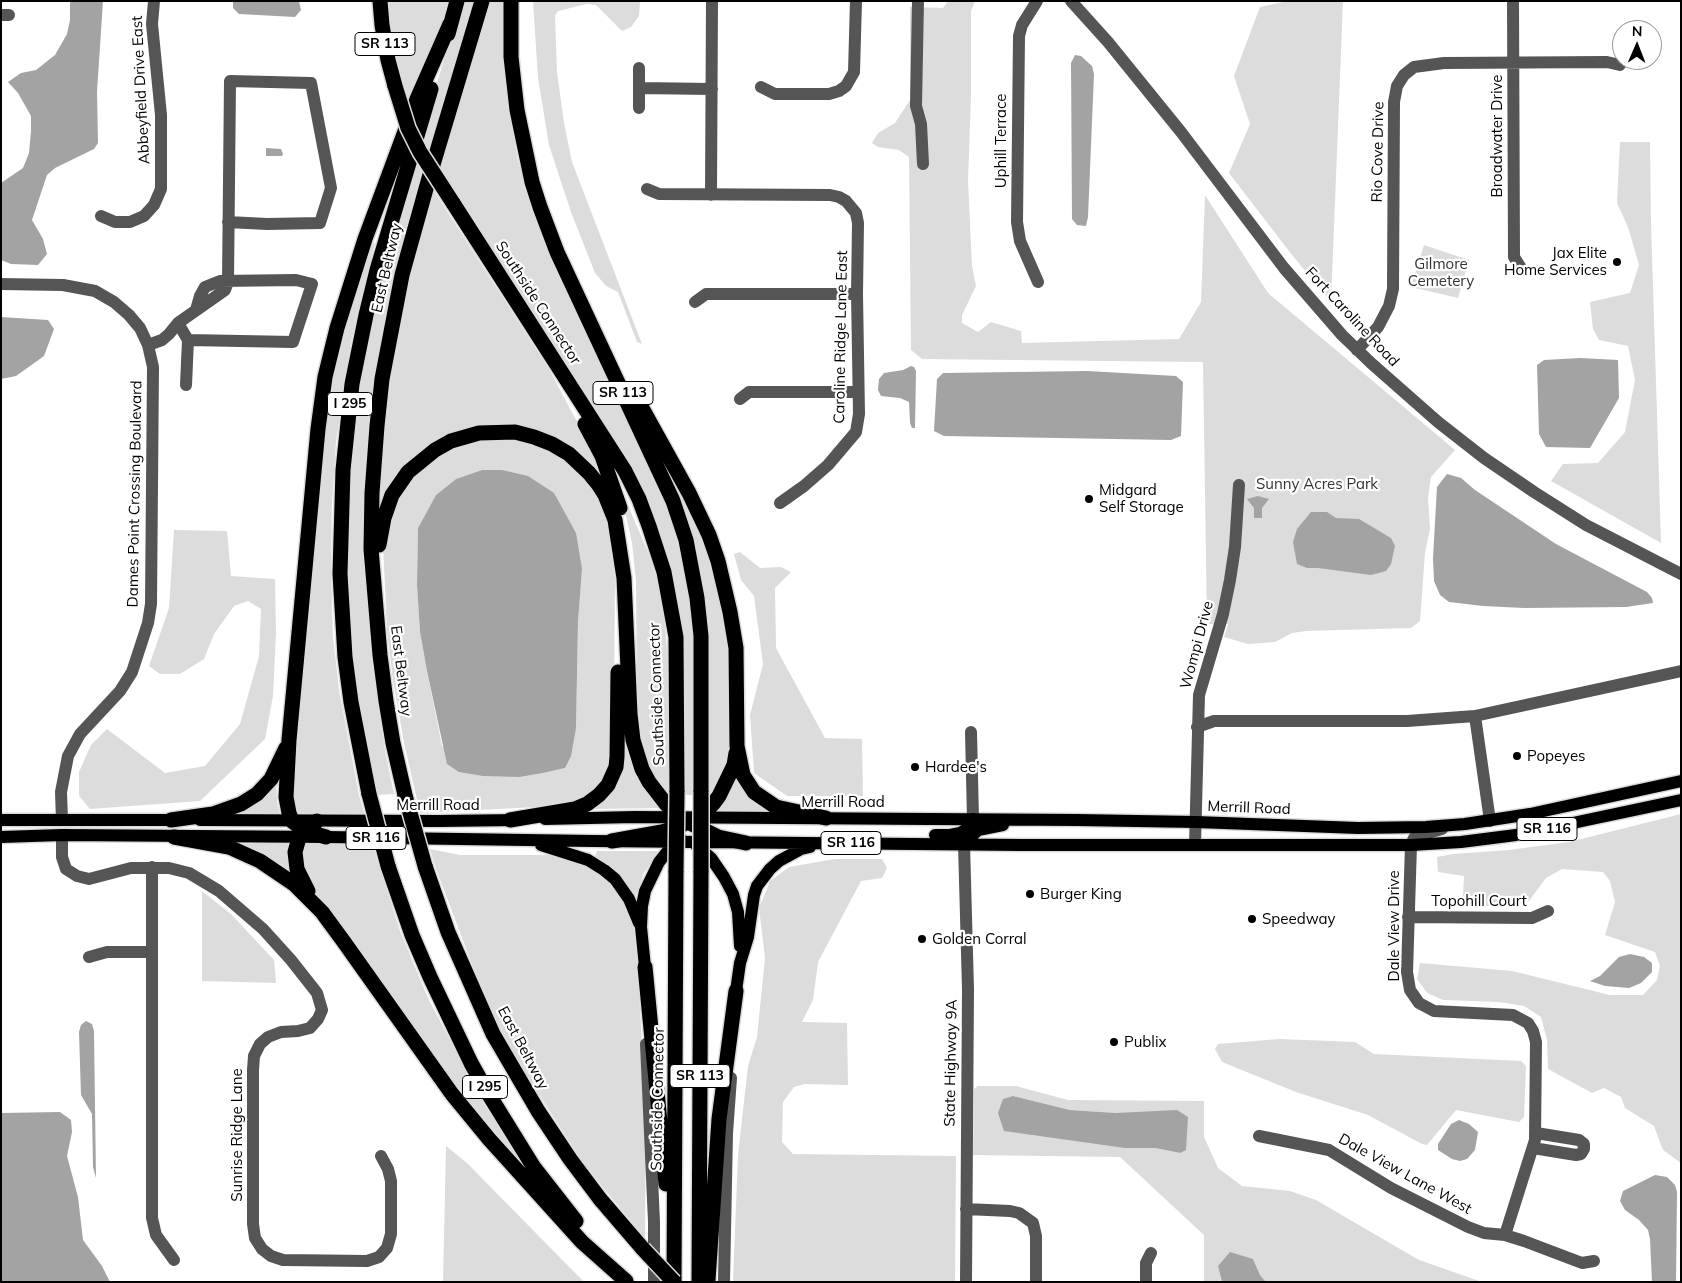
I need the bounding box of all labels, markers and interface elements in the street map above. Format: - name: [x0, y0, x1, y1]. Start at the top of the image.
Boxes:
- street label: Abbeyfield Drive East: [128, 15, 154, 165]
- north arrow: [1612, 20, 1662, 70]
- text: N: [1632, 22, 1643, 40]
- road number: SR 113: [355, 33, 415, 56]
- street label: Broadwater Drive: [1488, 75, 1506, 197]
- street label: Uphill Terrace: [992, 94, 1010, 188]
- street label: Rio Cove Drive: [1368, 101, 1388, 203]
- street label: East Beltway: [368, 222, 406, 314]
- street label: Southside Connector: [491, 238, 585, 368]
- place label: Jax Elite Home Services: [1504, 244, 1607, 279]
- street label: Caroline Ridge Lane East: [830, 250, 852, 424]
- park label: Gilmore Cemetery: [1408, 255, 1474, 290]
- marker: Jax Elite Home Services: [1611, 256, 1623, 268]
- street label: Fort Caroline Road: [1301, 264, 1403, 370]
- street label: Dames Point Crossing Boulevard: [124, 380, 146, 608]
- road number: SR 113: [593, 382, 653, 404]
- road number: I 295: [328, 392, 372, 416]
- park label: Sunny Acres Park: [1256, 475, 1378, 493]
- place label: Midgard Self Storage: [1099, 481, 1184, 516]
- marker: Midgard Self Storage: [1083, 493, 1095, 505]
- street label: Wompi Drive: [1177, 599, 1217, 691]
- street label: Southside Connector: [646, 622, 668, 766]
- street label: East Beltway: [387, 625, 415, 717]
- place label: Popeyes: [1527, 747, 1586, 765]
- marker: Popeyes: [1511, 750, 1523, 762]
- place label: Hardee's: [925, 758, 987, 776]
- marker: Hardee's: [909, 761, 921, 773]
- street label: Merrill Road: [801, 793, 885, 811]
- street label: Merrill Road: [396, 796, 480, 814]
- street label: Merrill Road: [1207, 798, 1291, 818]
- road number: SR 116: [1517, 818, 1577, 841]
- road number: SR 116: [346, 826, 406, 850]
- road number: SR 116: [821, 831, 881, 854]
- street label: Dale View Drive: [1385, 870, 1403, 982]
- place label: Burger King: [1040, 885, 1122, 903]
- marker: Burger King: [1024, 888, 1036, 900]
- street label: Topohill Court: [1431, 892, 1527, 910]
- place label: Speedway: [1262, 910, 1335, 928]
- marker: Speedway: [1246, 913, 1258, 925]
- place label: Golden Corral: [932, 930, 1027, 948]
- marker: Golden Corral: [916, 933, 928, 945]
- street label: State Highway 9A: [941, 999, 961, 1127]
- street label: East Beltway: [494, 1003, 552, 1093]
- street label: Southside Connector: [648, 1027, 668, 1171]
- place label: Publix: [1124, 1033, 1166, 1051]
- marker: Publix: [1108, 1036, 1120, 1048]
- road number: SR 113: [670, 1064, 730, 1088]
- street label: Sunrise Ridge Lane: [228, 1068, 246, 1202]
- road number: I 295: [462, 1076, 508, 1098]
- street label: Dale View Lane West: [1335, 1130, 1475, 1218]

